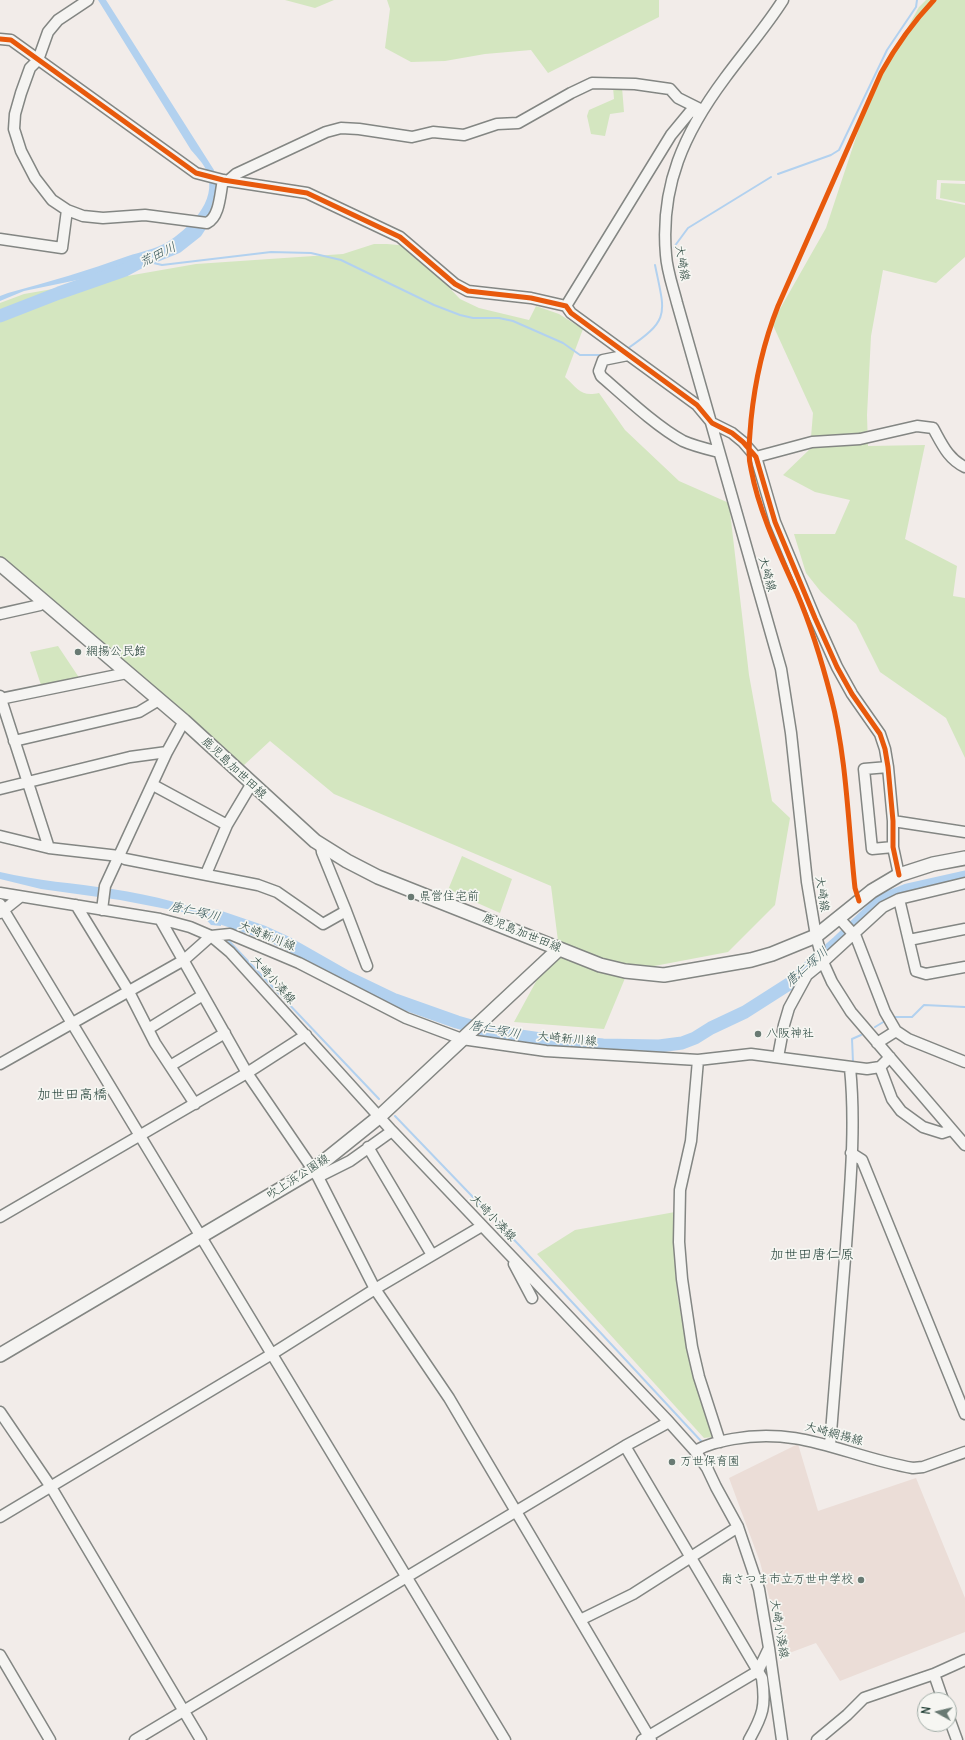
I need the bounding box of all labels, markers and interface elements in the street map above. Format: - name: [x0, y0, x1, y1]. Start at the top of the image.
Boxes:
- water label: 荒田川: [137, 239, 179, 271]
- street label: 大崎線: [672, 244, 692, 282]
- street label: 大崎線: [755, 555, 779, 593]
- place label: 網揚公民館: [86, 645, 146, 659]
- marker: 網揚公民館: [73, 647, 83, 657]
- street label: 鹿児島加世田線: [198, 734, 270, 802]
- street label: 大崎線: [812, 875, 832, 913]
- place label: 県営住宅前: [419, 890, 479, 904]
- marker: 県営住宅前: [406, 892, 416, 902]
- water label: 唐仁塚川: [168, 899, 222, 925]
- street label: 鹿児島加世田線: [480, 911, 564, 955]
- street label: 大崎新川線: [236, 918, 298, 954]
- water label: 唐仁塚川: [782, 944, 832, 990]
- street label: 大崎小湊線: [248, 953, 298, 1007]
- water label: 唐仁塚川: [468, 1017, 522, 1043]
- place label: 八阪神社: [766, 1027, 814, 1041]
- street label: 大崎新川線: [536, 1029, 598, 1049]
- marker: 八阪神社: [753, 1029, 763, 1039]
- district label: 加世田高橋: [37, 1087, 107, 1103]
- street label: 吹上浜公園線: [264, 1151, 332, 1203]
- street label: 大崎小湊線: [467, 1191, 519, 1245]
- district label: 加世田唐仁原: [770, 1247, 854, 1263]
- street label: 大崎網揚線: [803, 1419, 865, 1449]
- place label: 万世保育園: [680, 1455, 740, 1469]
- marker: 万世保育園: [667, 1457, 677, 1467]
- place label: 南さつま市立万世中学校: [721, 1573, 853, 1587]
- marker: 南さつま市立万世中学校: [856, 1575, 866, 1585]
- street label: 大崎小湊線: [767, 1598, 791, 1660]
- north arrow: [917, 1692, 957, 1732]
- text: N: [919, 1706, 934, 1715]

